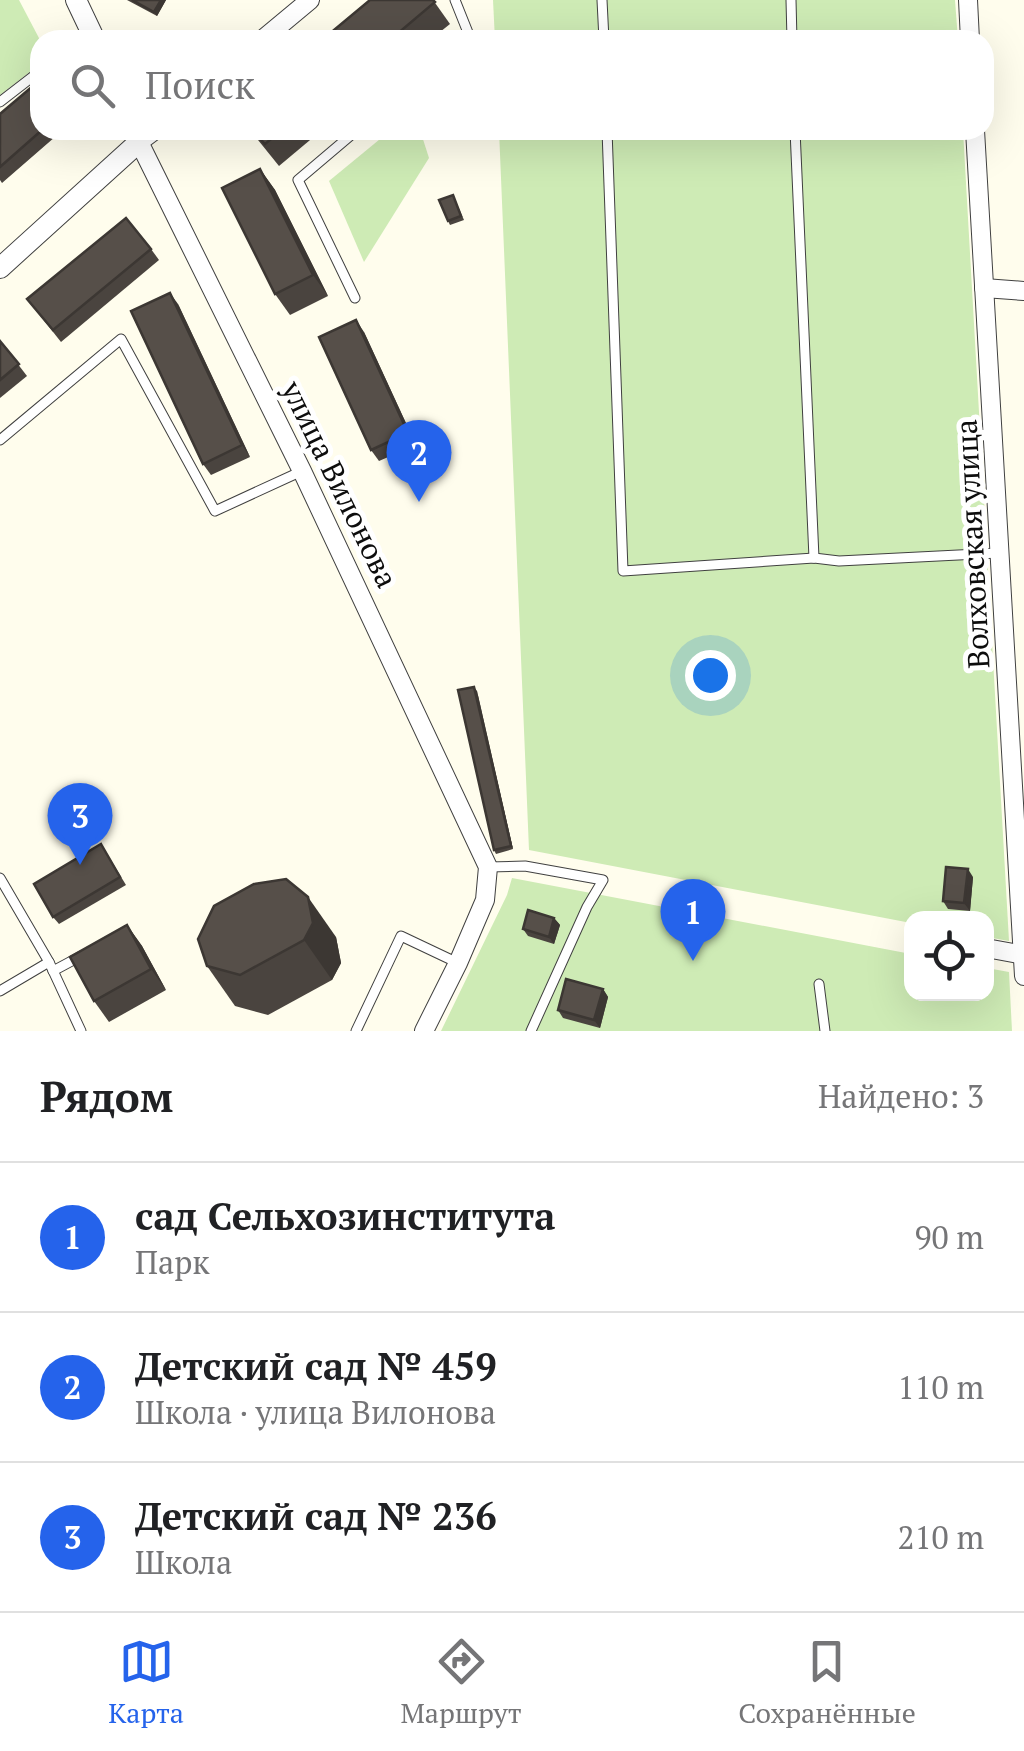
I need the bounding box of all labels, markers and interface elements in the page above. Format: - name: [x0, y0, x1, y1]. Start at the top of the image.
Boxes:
- search box: [30, 30, 994, 140]
- icon: search: [65, 58, 120, 113]
- text: Поиск: [145, 60, 255, 110]
- street label: улица Вилонова: [272, 373, 407, 594]
- street label: Волховская улица: [945, 418, 999, 670]
- pin: 2: [386, 420, 452, 502]
- your location: [685, 650, 736, 701]
- pin: 3: [48, 782, 112, 865]
- pin: 1: [660, 878, 726, 961]
- map controls: [904, 911, 994, 1001]
- button: locate: [904, 911, 994, 1001]
- text: Рядом: [40, 1068, 173, 1124]
- text: Найдено: 3: [818, 1075, 984, 1117]
- text: сад Сельхозинститута: [135, 1191, 555, 1241]
- text: 1: [63, 1216, 82, 1258]
- text: 90 m: [914, 1216, 984, 1258]
- text: Парк: [135, 1241, 210, 1283]
- text: Детский сад № 459: [135, 1341, 497, 1391]
- text: 2: [63, 1366, 82, 1408]
- text: 110 m: [897, 1366, 984, 1408]
- text: Школа · улица Вилонова: [135, 1391, 496, 1433]
- text: Детский сад № 236: [135, 1491, 497, 1541]
- text: 3: [63, 1516, 82, 1558]
- text: 210 m: [897, 1516, 984, 1558]
- text: Школа: [135, 1541, 232, 1583]
- tab: Карта: [108, 1634, 184, 1731]
- tab: Маршрут: [400, 1634, 522, 1731]
- tab: Сохранённые: [738, 1634, 916, 1731]

